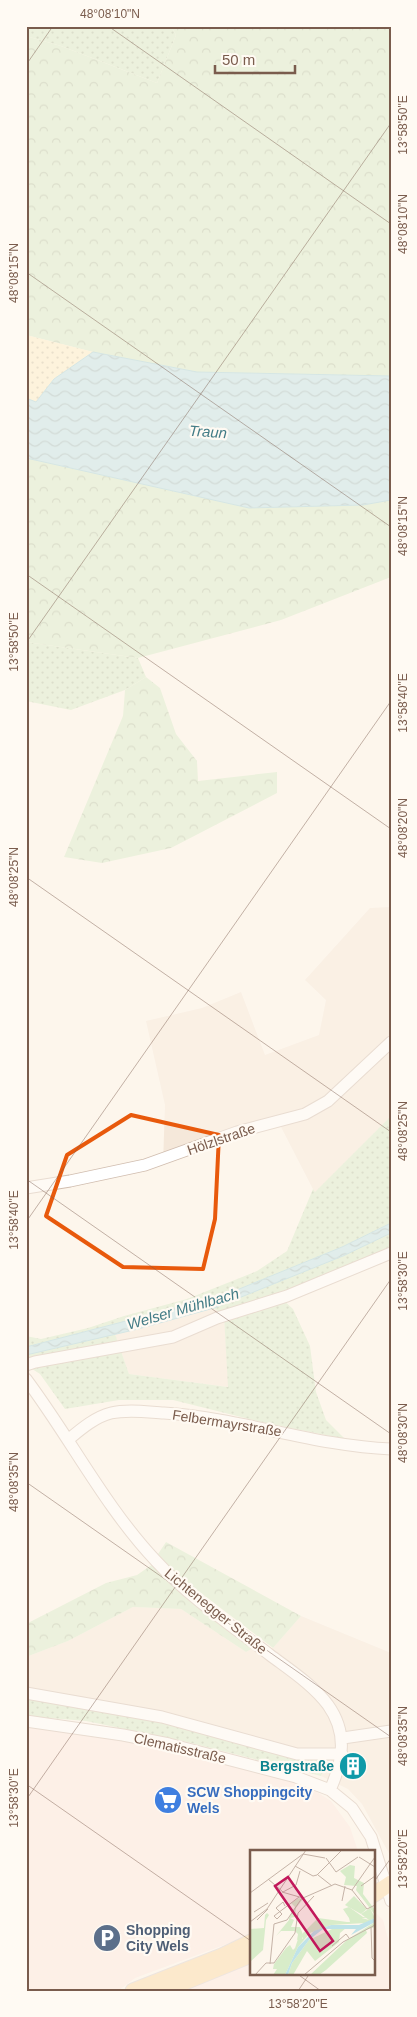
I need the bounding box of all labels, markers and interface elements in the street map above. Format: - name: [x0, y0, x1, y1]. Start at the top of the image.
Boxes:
- text: 48°08'10"N: [80, 7, 140, 21]
- scale bar: [215, 42, 294, 74]
- text: 50 m: [222, 51, 255, 68]
- text: 13°58'50"E: [396, 95, 410, 155]
- text: 48°08'10"N: [396, 194, 410, 254]
- text: 48°08'15"N: [7, 243, 21, 303]
- water label: Traun: [188, 422, 228, 441]
- text: 48°08'15"N: [396, 496, 410, 556]
- text: 13°58'50"E: [7, 612, 21, 672]
- text: 13°58'40"E: [396, 673, 410, 733]
- text: 48°08'20"N: [396, 798, 410, 858]
- text: 48°08'25"N: [7, 847, 21, 907]
- text: 48°08'25"N: [396, 1101, 410, 1161]
- street label: Hölzlstraße: [185, 1120, 257, 1158]
- text: 13°58'40"E: [7, 1190, 21, 1250]
- text: 13°58'30"E: [396, 1251, 410, 1311]
- water label: Welser Mühlbach: [125, 1284, 241, 1333]
- text: 48°08'30"N: [396, 1403, 410, 1463]
- street label: Felbermayrstraße: [171, 1406, 283, 1440]
- text: 48°08'35"N: [7, 1452, 21, 1512]
- street label: Lichtenegger Straße: [162, 1565, 270, 1657]
- text: 48°08'35"N: [396, 1706, 410, 1766]
- street label: Clematisstraße: [132, 1730, 228, 1766]
- building icon: Bergstraße: [338, 1751, 368, 1781]
- place label: Bergstraße: [260, 1758, 334, 1774]
- text: 13°58'30"E: [7, 1768, 21, 1828]
- place label: SCW Shoppingcity Wels: [187, 1784, 312, 1816]
- supermarket icon: SCW Shoppingcity Wels: [153, 1785, 183, 1815]
- text: 13°58'20"E: [396, 1829, 410, 1889]
- inset map: [250, 1850, 374, 1974]
- place label: Shopping City Wels: [126, 1922, 191, 1954]
- parking icon: Shopping City Wels: [92, 1923, 122, 1953]
- text: 13°58'20"E: [268, 1997, 328, 2011]

